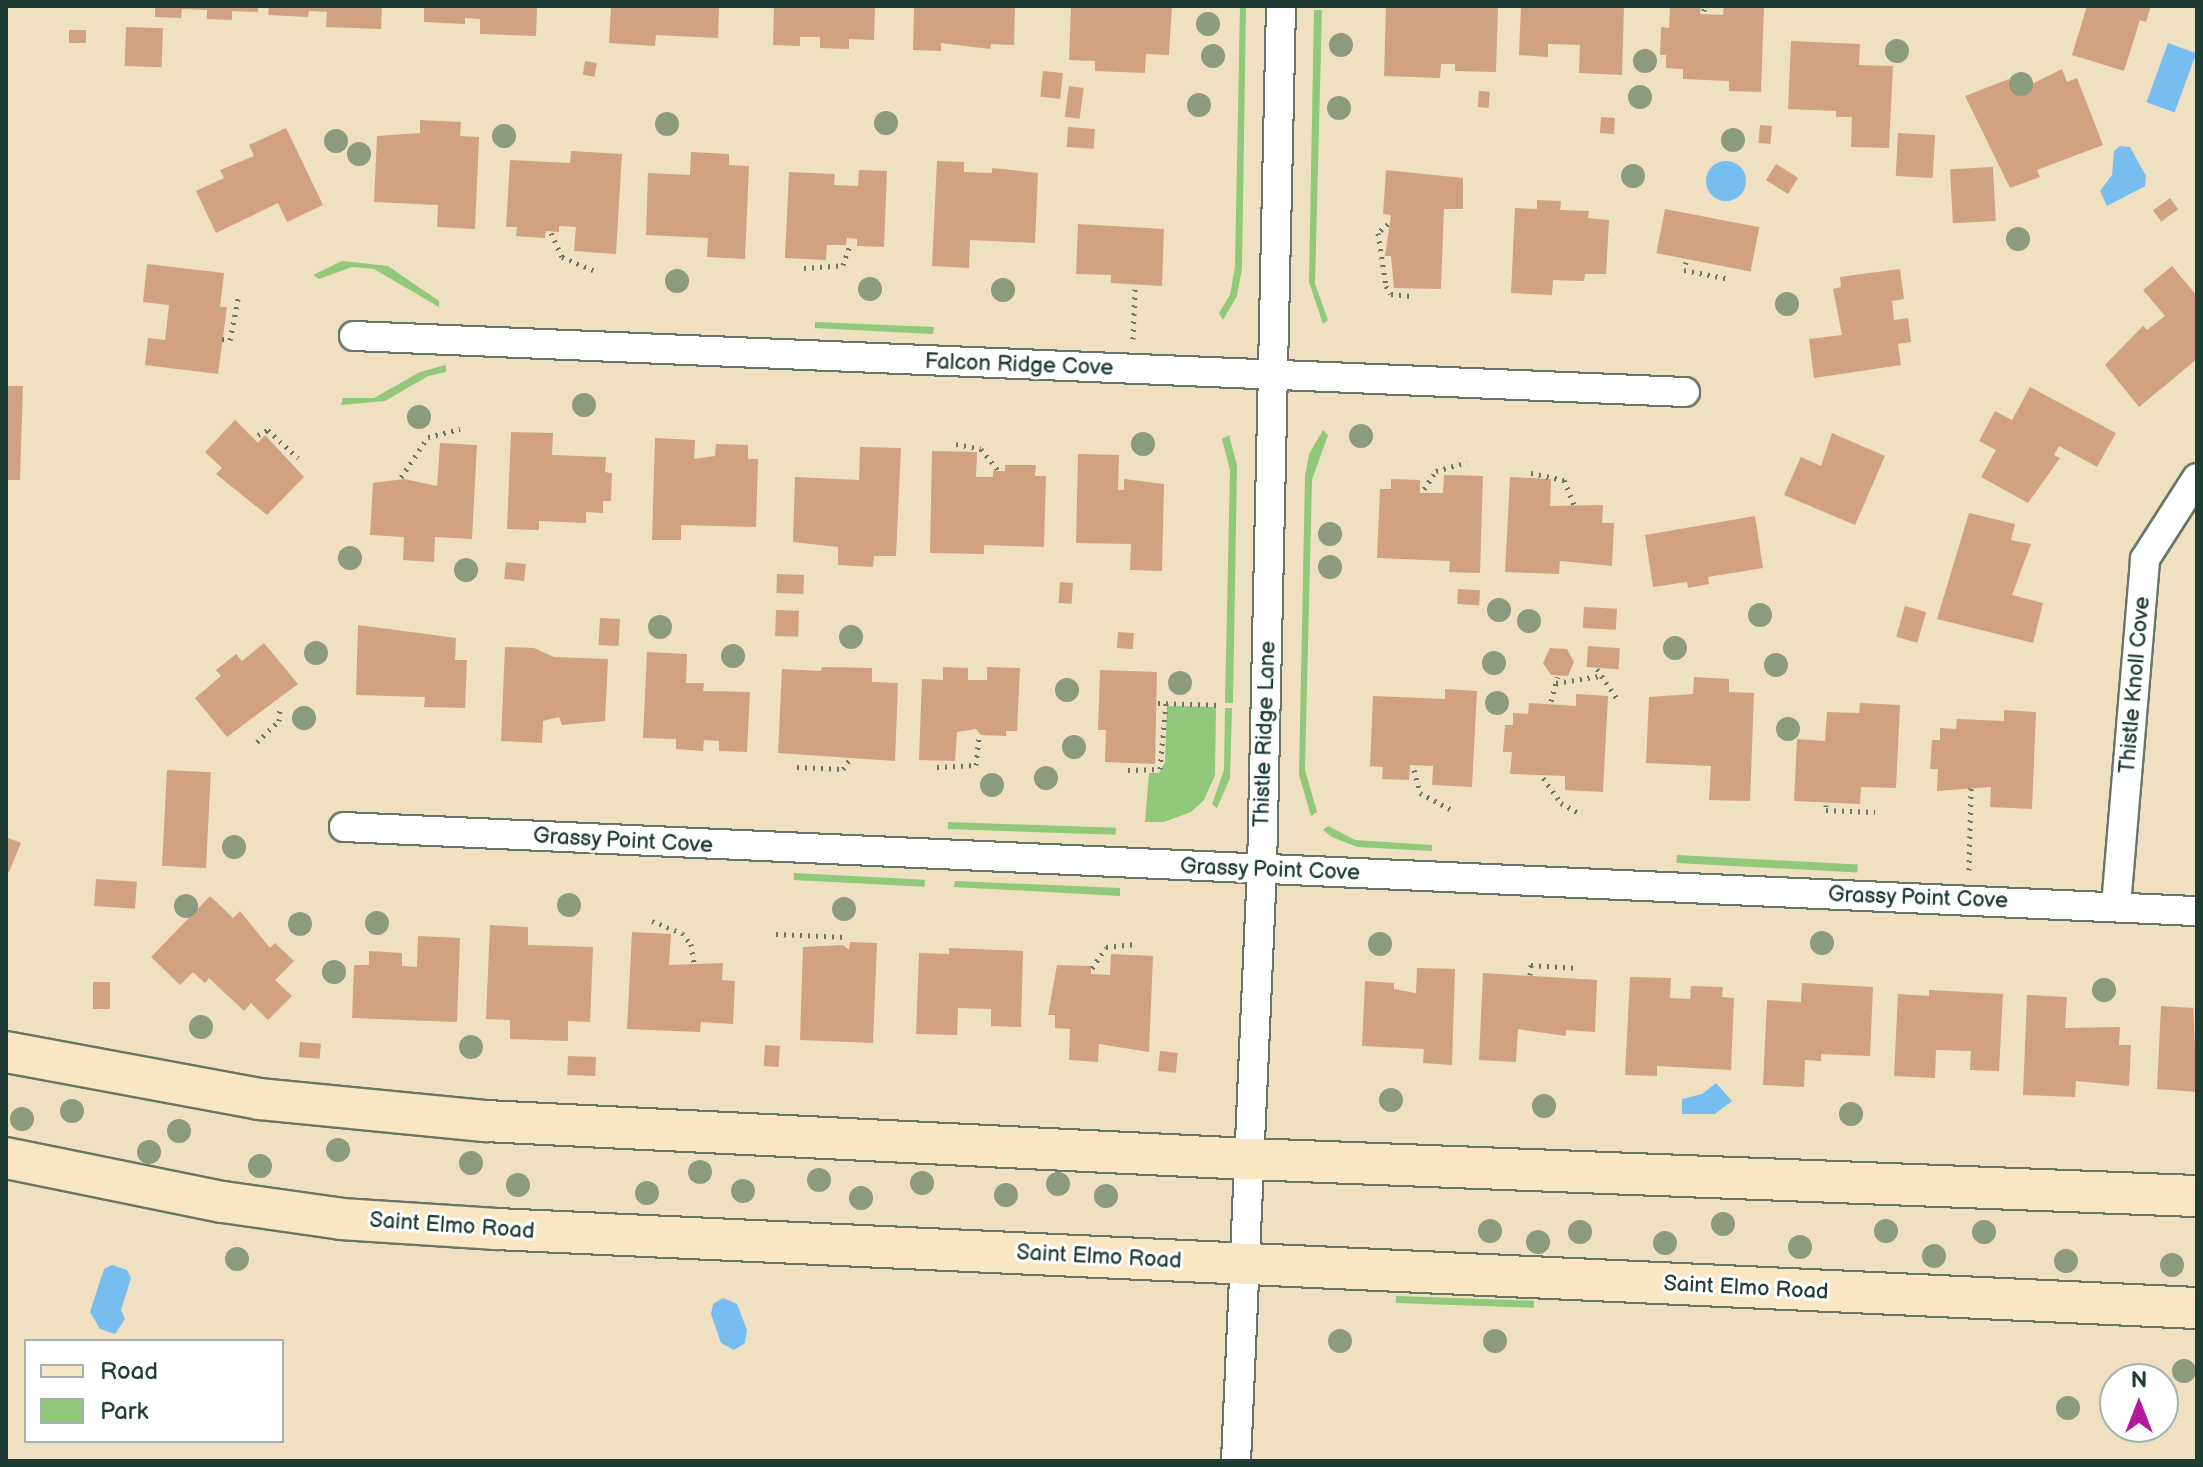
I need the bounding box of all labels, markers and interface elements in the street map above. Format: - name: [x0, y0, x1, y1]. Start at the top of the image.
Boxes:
- street label: Falcon Ridge Cove: [924, 349, 1114, 381]
- street label: Thistle Knoll Cove: [2114, 595, 2156, 775]
- street label: Thistle Ridge Lane: [1249, 640, 1281, 828]
- street label: Grassy Point Cove: [532, 823, 714, 859]
- street label: Grassy Point Cove: [1179, 854, 1361, 886]
- street label: Grassy Point Cove: [1827, 882, 2009, 914]
- street label: Saint Elmo Road: [369, 1207, 535, 1245]
- street label: Saint Elmo Road: [1016, 1239, 1182, 1275]
- street label: Saint Elmo Road: [1663, 1270, 1829, 1306]
- legend: [24, 1339, 284, 1443]
- text: Road: [100, 1357, 158, 1386]
- north arrow: [2099, 1363, 2179, 1443]
- text: N: [2131, 1367, 2147, 1394]
- text: Park: [100, 1397, 148, 1426]

